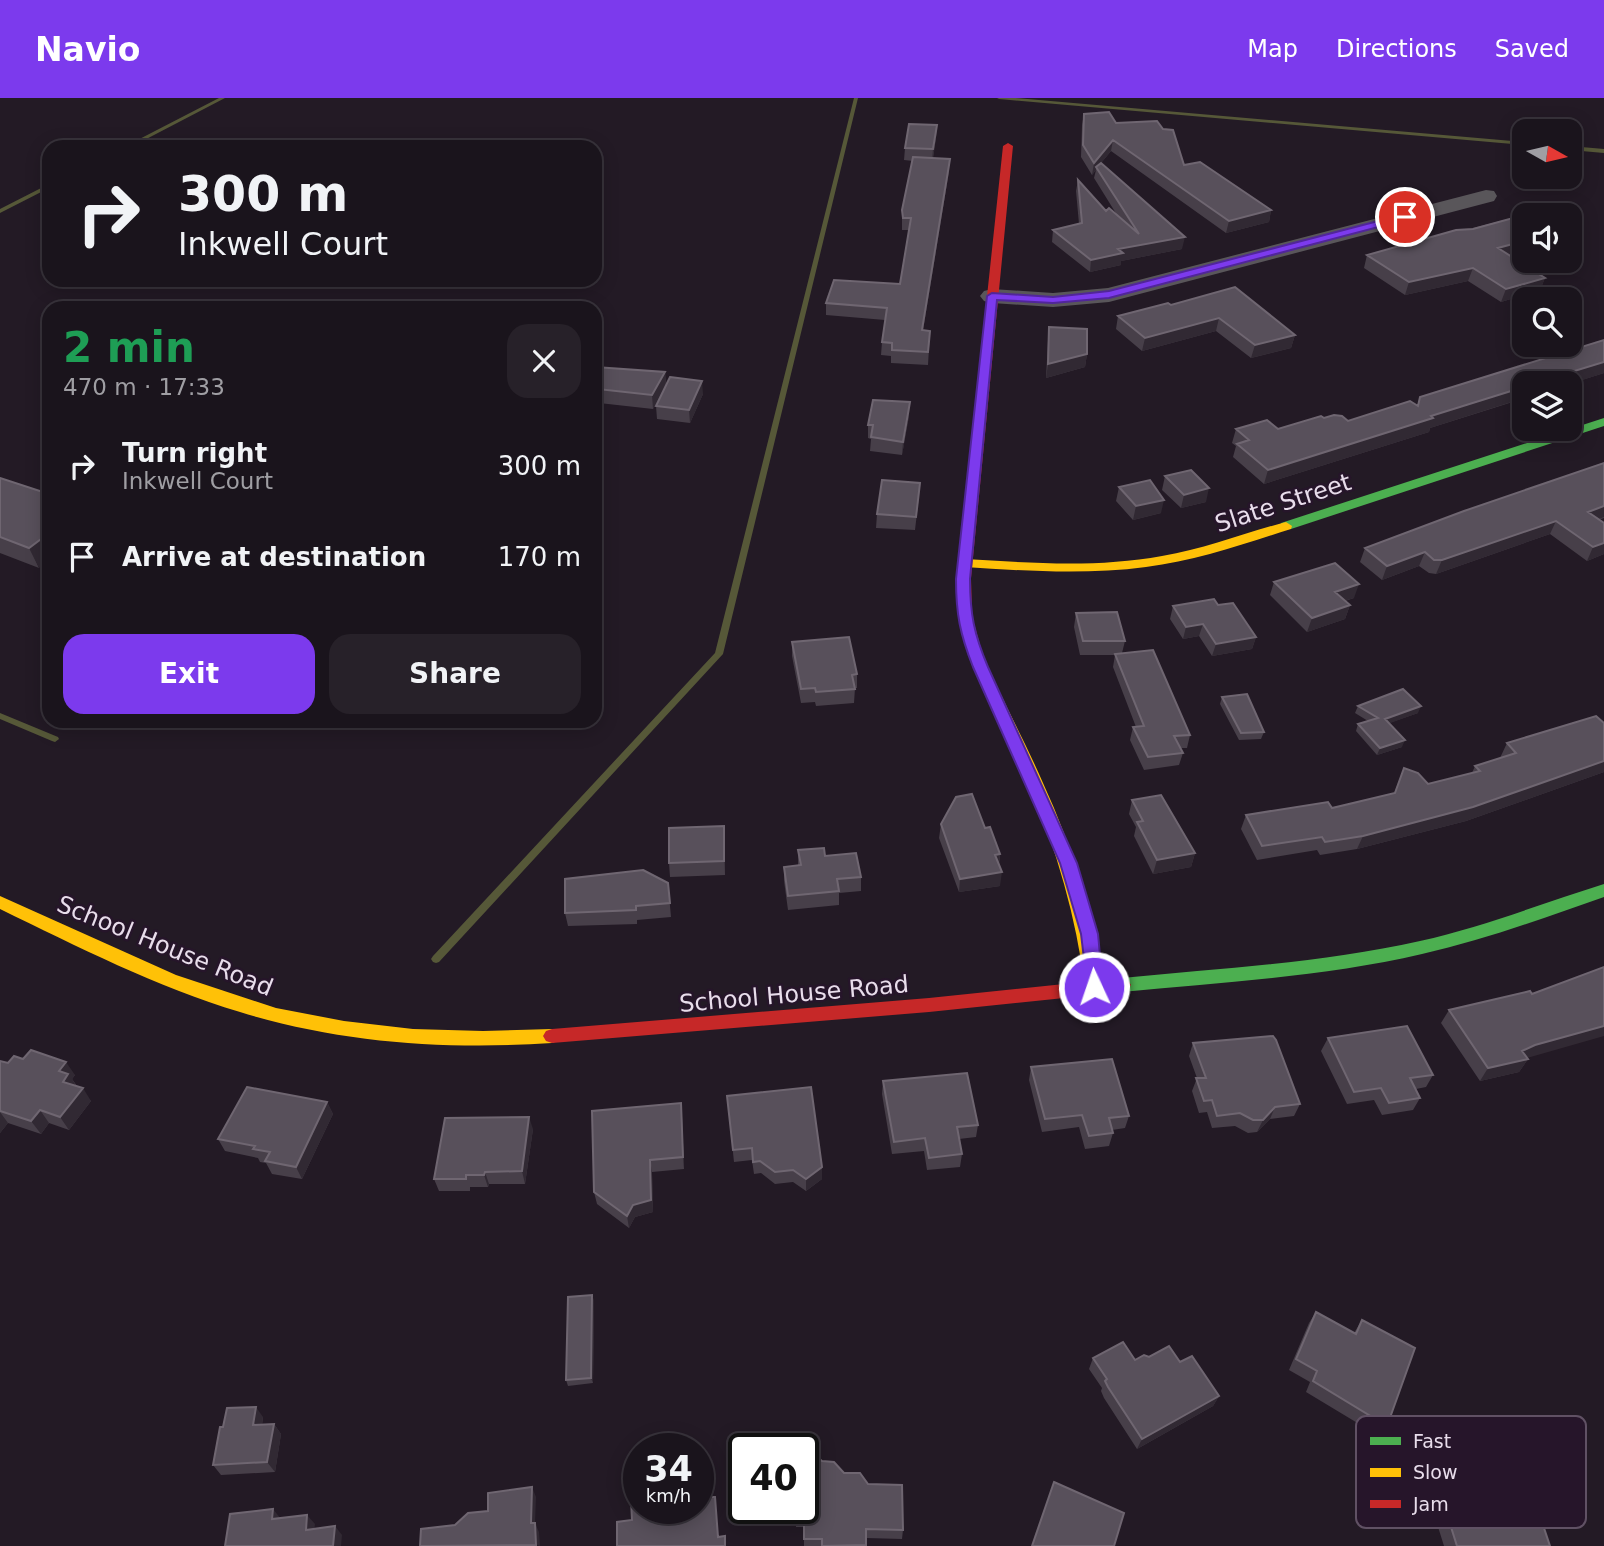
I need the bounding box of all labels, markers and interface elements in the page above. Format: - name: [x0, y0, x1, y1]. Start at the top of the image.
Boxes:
- text: Navio: [35, 30, 140, 69]
- text: Map: [1247, 35, 1298, 63]
- text: Directions: [1336, 35, 1457, 63]
- text: Saved: [1495, 35, 1569, 63]
- north arrow: [1512, 119, 1582, 189]
- map controls: [1512, 119, 1582, 441]
- text: 300 m: [178, 166, 348, 223]
- icon: right: [63, 168, 154, 259]
- pin: [1375, 187, 1435, 247]
- icon: arrive: [1386, 198, 1424, 236]
- button: sound: [1512, 203, 1582, 273]
- text: Inkwell Court: [178, 225, 388, 263]
- button: search: [1512, 287, 1582, 357]
- text: 2 min: [63, 323, 195, 372]
- button: close: [507, 324, 581, 398]
- button: layers: [1512, 371, 1582, 441]
- text: 470 m · 17:33: [63, 374, 225, 400]
- text: Turn right: [122, 438, 267, 468]
- icon: right: [63, 447, 101, 485]
- text: 300 m: [498, 451, 581, 481]
- text: Inkwell Court: [122, 468, 273, 494]
- street label: Slate Street: [1211, 468, 1355, 538]
- icon: arrive: [63, 538, 101, 576]
- text: Arrive at destination: [122, 542, 426, 572]
- text: 170 m: [498, 542, 581, 572]
- button: Exit: [63, 634, 315, 714]
- button: Share: [329, 634, 581, 714]
- street label: School House Road: [53, 890, 277, 1002]
- position arrow: [1057, 950, 1131, 1024]
- street label: School House Road: [678, 970, 910, 1018]
- legend: [1356, 1416, 1586, 1528]
- text: Fast: [1413, 1430, 1451, 1452]
- speed limit sign: 40: [728, 1433, 819, 1524]
- text: 34: [644, 1449, 693, 1489]
- text: Slow: [1413, 1461, 1458, 1483]
- text: km/h: [646, 1485, 691, 1506]
- text: Jam: [1412, 1493, 1449, 1515]

